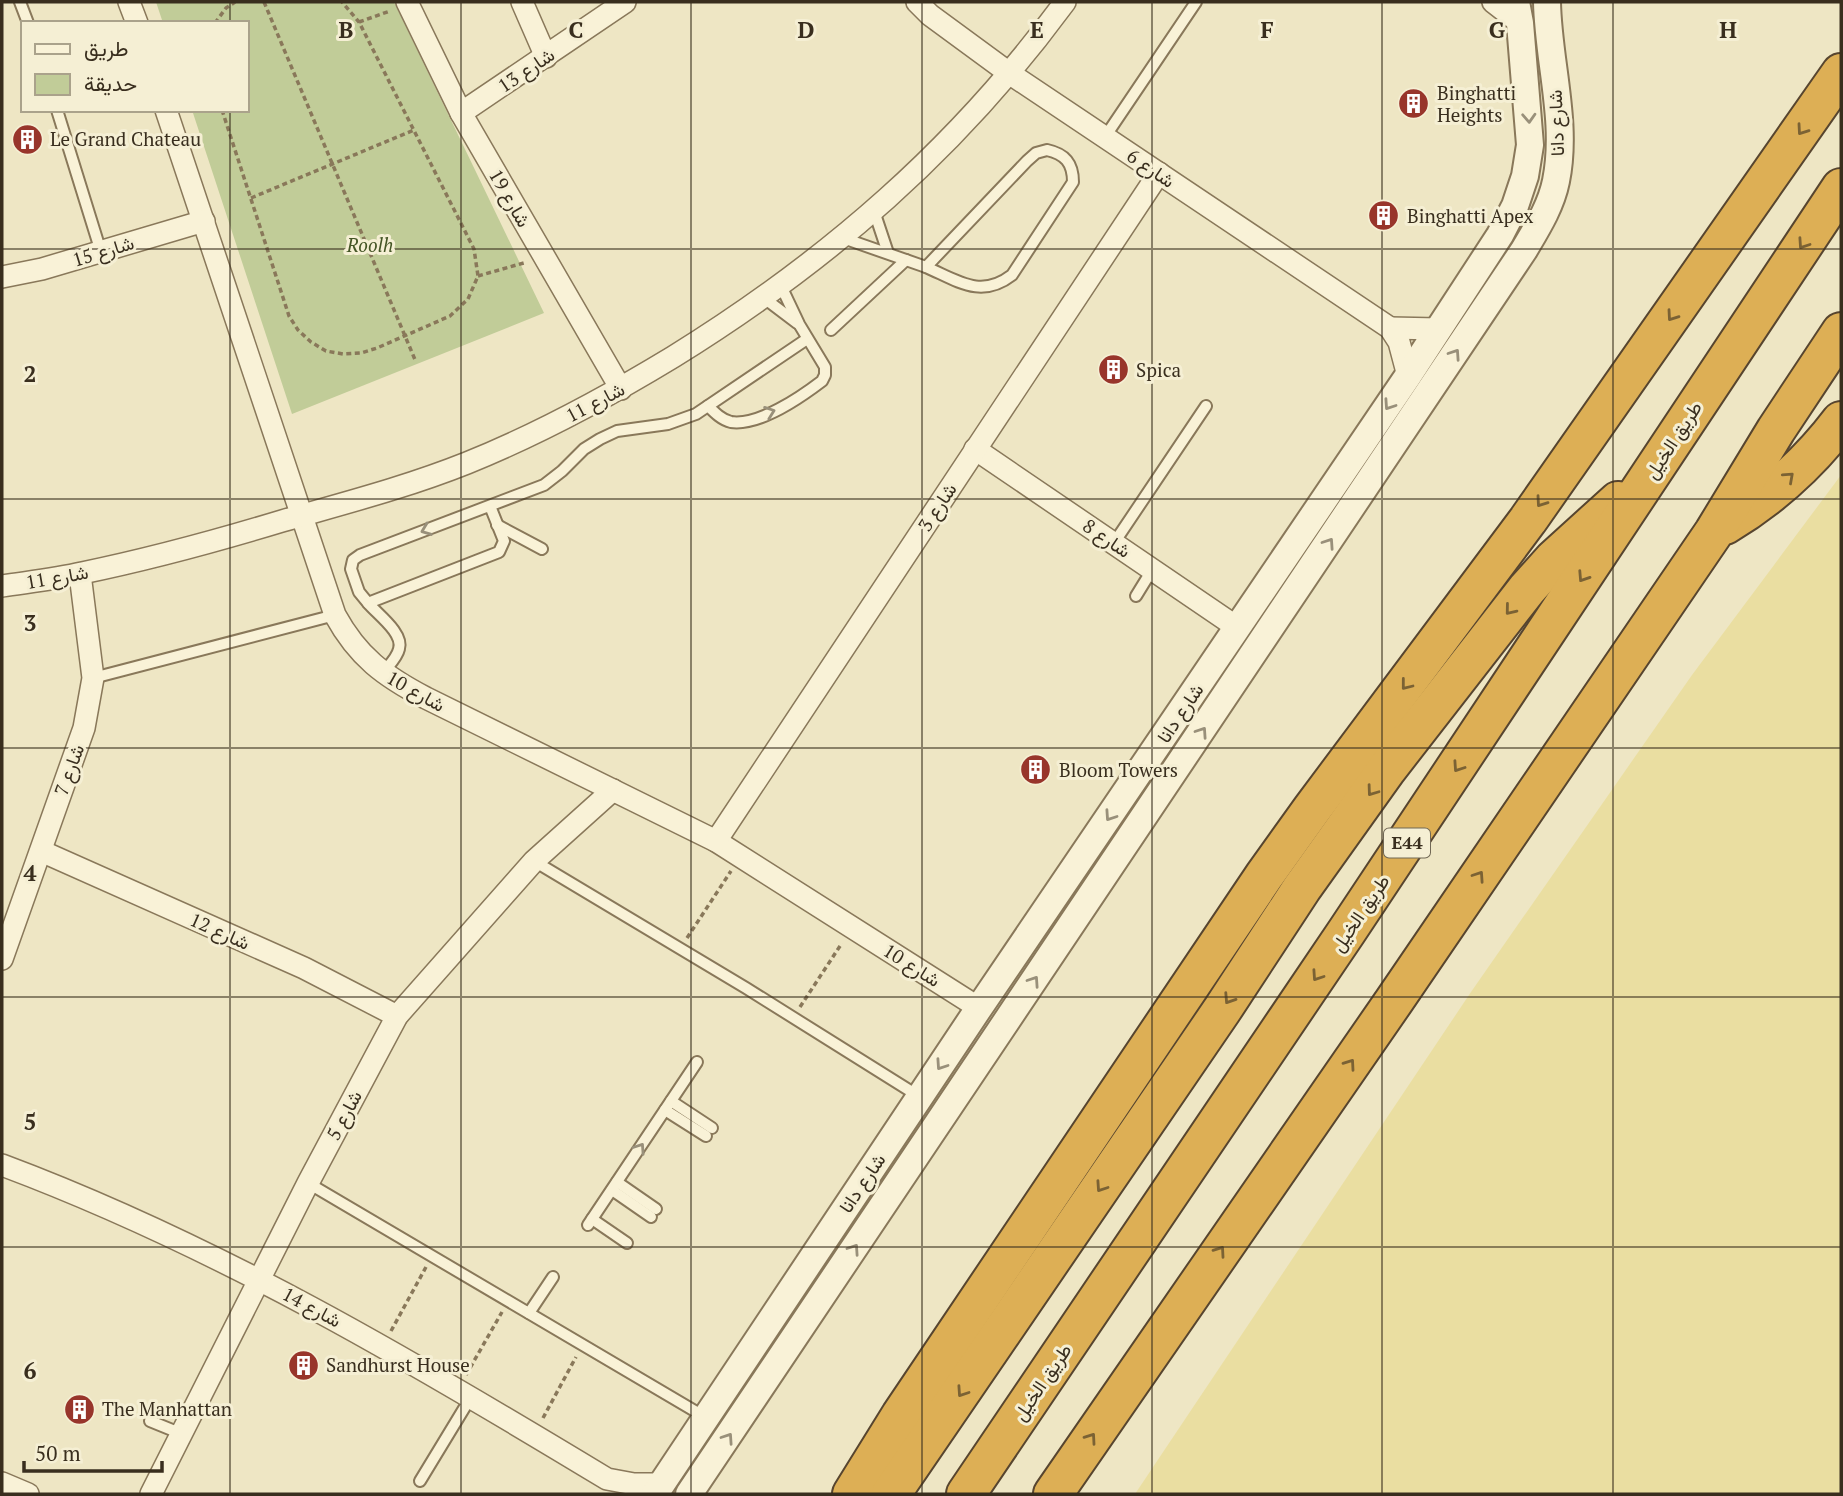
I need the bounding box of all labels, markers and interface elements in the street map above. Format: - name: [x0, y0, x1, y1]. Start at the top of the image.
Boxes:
- text: B: [339, 14, 354, 45]
- text: C: [569, 14, 584, 45]
- text: D: [798, 14, 815, 45]
- text: E: [1030, 14, 1044, 45]
- text: F: [1260, 14, 1274, 45]
- text: G: [1489, 14, 1506, 45]
- text: H: [1719, 14, 1737, 45]
- legend: [21, 21, 248, 112]
- text: طريق: [84, 34, 129, 62]
- street label: شارع 13: [493, 42, 559, 98]
- text: حديقة: [84, 69, 137, 97]
- place label: Binghatti Heights: [1437, 80, 1516, 127]
- building icon: Binghatti Heights: [1397, 87, 1431, 121]
- street label: شارع دانا: [1542, 89, 1570, 157]
- one-way arrow: [1521, 113, 1536, 124]
- building icon: Le Grand Chateau: [10, 122, 44, 156]
- one-way arrow: [1797, 122, 1810, 135]
- place label: Le Grand Chateau: [50, 126, 201, 151]
- street label: شارع 6: [1122, 142, 1180, 194]
- street label: شارع 19: [483, 164, 537, 232]
- building icon: Binghatti Apex: [1367, 199, 1401, 233]
- place label: Binghatti Apex: [1407, 203, 1533, 228]
- street label: شارع 15: [69, 229, 137, 273]
- park label: Roolh: [346, 232, 393, 257]
- one-way arrow: [1799, 236, 1811, 249]
- one-way arrow: [1668, 308, 1680, 321]
- one-way arrow: [1447, 349, 1460, 362]
- building icon: Spica: [1096, 353, 1130, 387]
- place label: Spica: [1136, 357, 1182, 382]
- text: 2: [24, 358, 37, 389]
- street label: شارع 11: [561, 376, 629, 428]
- street label: طريق الخيل: [1638, 396, 1707, 483]
- one-way arrow: [1384, 397, 1397, 410]
- one-way arrow: [764, 407, 776, 421]
- one-way arrow: [1781, 473, 1794, 486]
- street label: شارع 3: [912, 478, 962, 536]
- one-way arrow: [1537, 494, 1549, 507]
- street label: شارع 8: [1078, 512, 1136, 564]
- one-way arrow: [420, 522, 432, 536]
- one-way arrow: [1321, 538, 1333, 551]
- street label: شارع 11: [24, 559, 90, 595]
- one-way arrow: [1579, 569, 1591, 582]
- one-way arrow: [1505, 602, 1518, 614]
- text: 3: [24, 607, 37, 638]
- street label: شارع 10: [382, 664, 450, 718]
- one-way arrow: [1401, 677, 1414, 689]
- street label: شارع دانا: [1151, 678, 1209, 748]
- one-way arrow: [1194, 727, 1206, 740]
- street label: شارع 7: [48, 741, 90, 799]
- building icon: Bloom Towers: [1019, 753, 1053, 787]
- place label: Bloom Towers: [1059, 757, 1178, 782]
- one-way arrow: [1453, 759, 1466, 772]
- one-way arrow: [1368, 783, 1380, 796]
- one-way arrow: [1106, 808, 1118, 821]
- road number: E44: [1384, 828, 1430, 858]
- text: 4: [24, 857, 37, 888]
- street label: طريق الخيل: [1325, 869, 1395, 956]
- one-way arrow: [1471, 871, 1483, 884]
- street label: شارع 12: [186, 906, 254, 956]
- street label: شارع 10: [878, 937, 946, 993]
- one-way arrow: [1313, 968, 1325, 981]
- one-way arrow: [1026, 976, 1039, 989]
- one-way arrow: [1225, 991, 1238, 1004]
- one-way arrow: [937, 1057, 949, 1070]
- one-way arrow: [1342, 1059, 1354, 1072]
- street label: شارع 5: [320, 1086, 368, 1144]
- text: 5: [24, 1106, 37, 1137]
- one-way arrow: [632, 1142, 645, 1155]
- street label: شارع دانا: [833, 1148, 891, 1218]
- one-way arrow: [1097, 1179, 1110, 1192]
- one-way arrow: [846, 1244, 859, 1257]
- one-way arrow: [1212, 1246, 1224, 1259]
- street label: شارع 14: [278, 1281, 346, 1333]
- street label: طريق الخيل: [1007, 1338, 1077, 1425]
- building icon: Sandhurst House: [286, 1348, 320, 1382]
- place label: Sandhurst House: [326, 1352, 470, 1377]
- text: 6: [24, 1355, 37, 1386]
- one-way arrow: [957, 1385, 970, 1398]
- building icon: The Manhattan: [62, 1392, 96, 1426]
- place label: The Manhattan: [102, 1396, 232, 1421]
- scale bar: [24, 1430, 163, 1474]
- one-way arrow: [719, 1432, 732, 1445]
- one-way arrow: [1083, 1433, 1095, 1446]
- text: 50 m: [35, 1439, 81, 1467]

